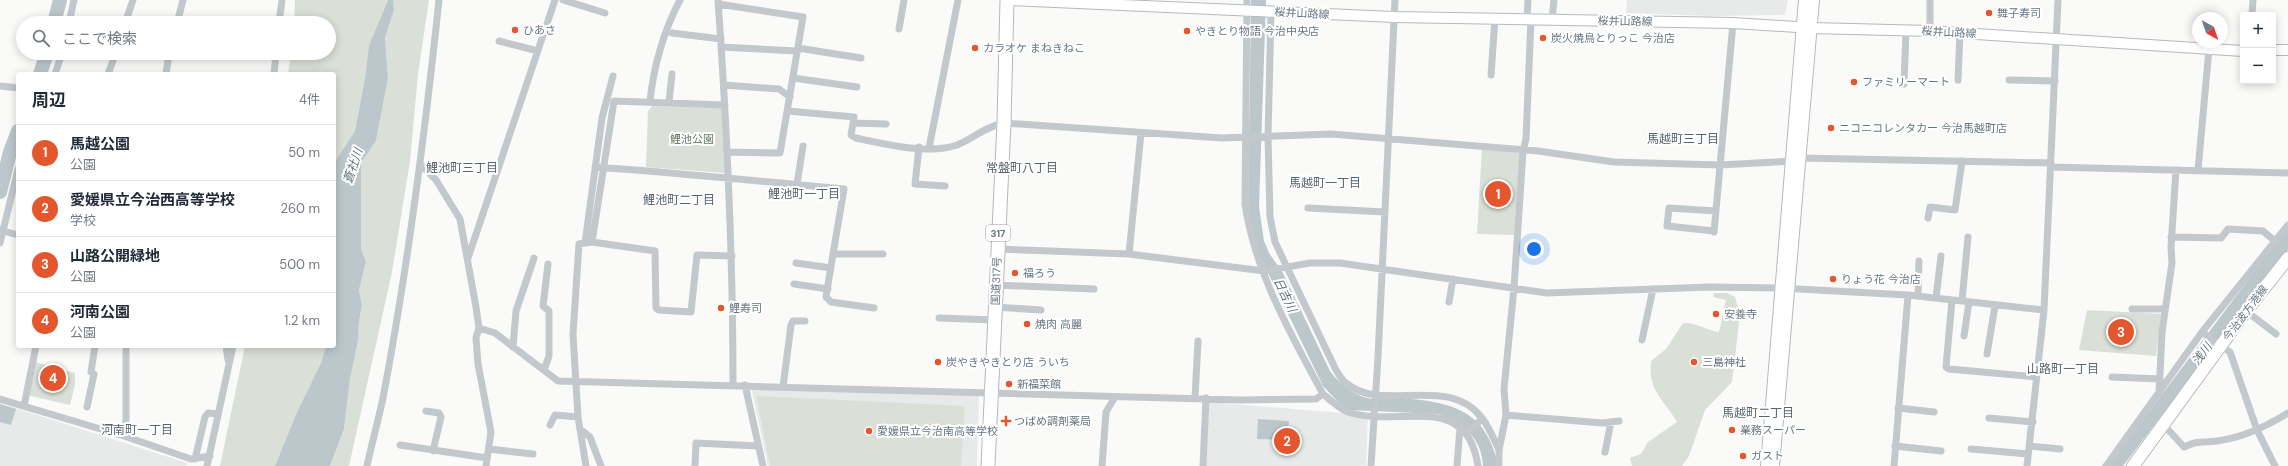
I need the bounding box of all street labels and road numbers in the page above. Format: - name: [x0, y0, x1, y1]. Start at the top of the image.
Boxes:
- street label: 桜井山路線: [1274, 5, 1330, 21]
- street label: 桜井山路線: [1597, 14, 1653, 28]
- street label: 桜井山路線: [1921, 24, 1977, 40]
- road number: 317: [986, 225, 1010, 241]
- street label: 国道317号: [988, 256, 1004, 306]
- street label: 今治波方港線: [2220, 282, 2270, 344]

